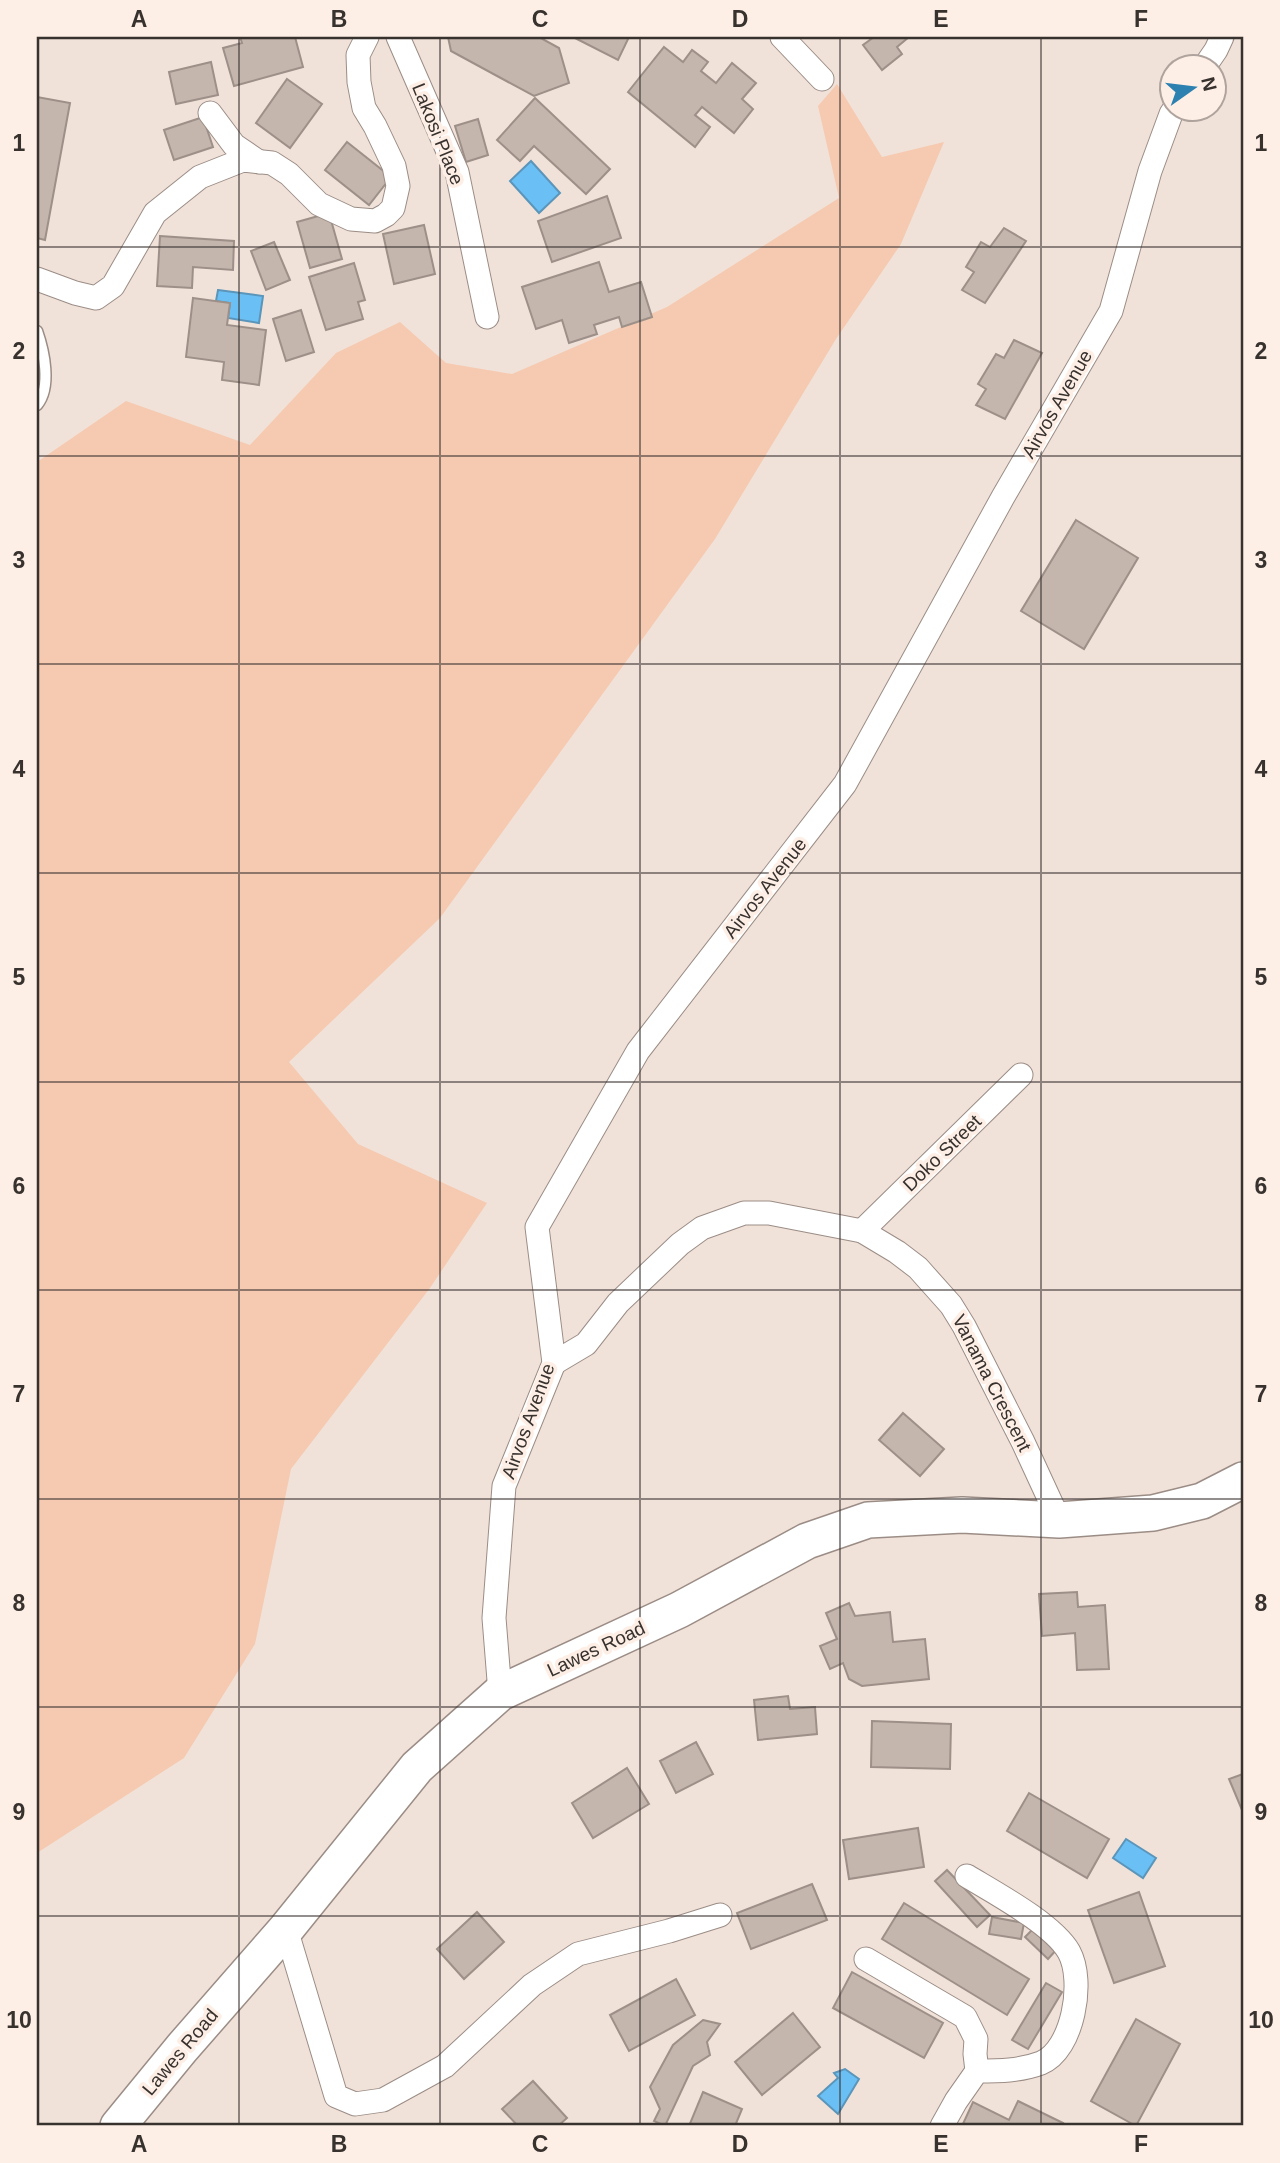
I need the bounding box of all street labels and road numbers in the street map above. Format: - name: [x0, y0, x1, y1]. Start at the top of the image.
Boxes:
- street label: Lakosi Place: [408, 80, 468, 188]
- street label: Airvos Avenue: [1018, 346, 1096, 462]
- street label: Airvos Avenue: [719, 834, 811, 942]
- street label: Doko Street: [899, 1110, 986, 1195]
- street label: Vanama Crescent: [948, 1311, 1036, 1456]
- street label: Airvos Avenue: [497, 1360, 559, 1482]
- street label: Lawes Road: [544, 1617, 648, 1681]
- street label: Lawes Road: [138, 2005, 222, 2099]

